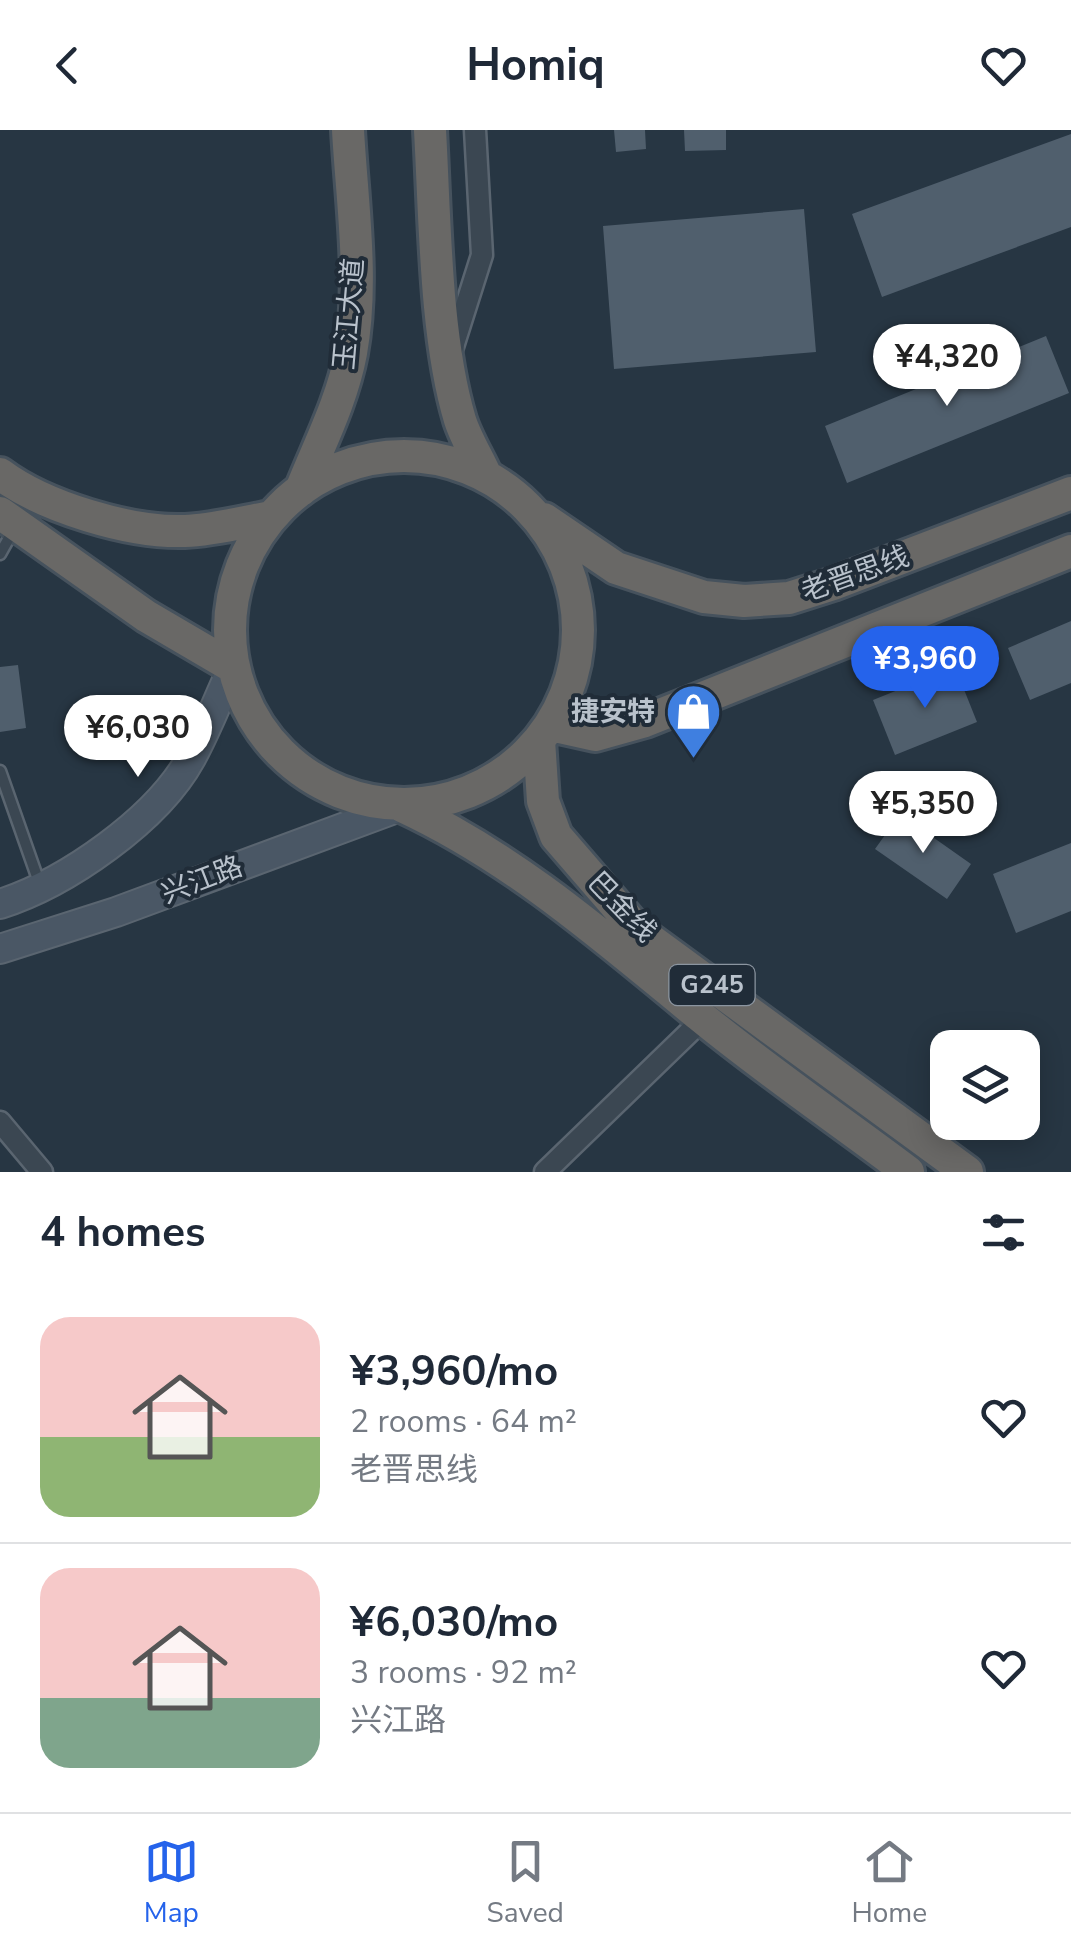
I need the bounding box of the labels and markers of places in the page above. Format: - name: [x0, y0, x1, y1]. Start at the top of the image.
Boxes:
- pin: ¥4,320: [866, 324, 1028, 409]
- pin: ¥3,960: [844, 626, 1006, 711]
- shop icon: 捷安特: [664, 682, 724, 761]
- place label: 捷安特: [571, 693, 655, 731]
- pin: ¥6,030: [57, 695, 219, 780]
- pin: ¥5,350: [842, 771, 1004, 856]

